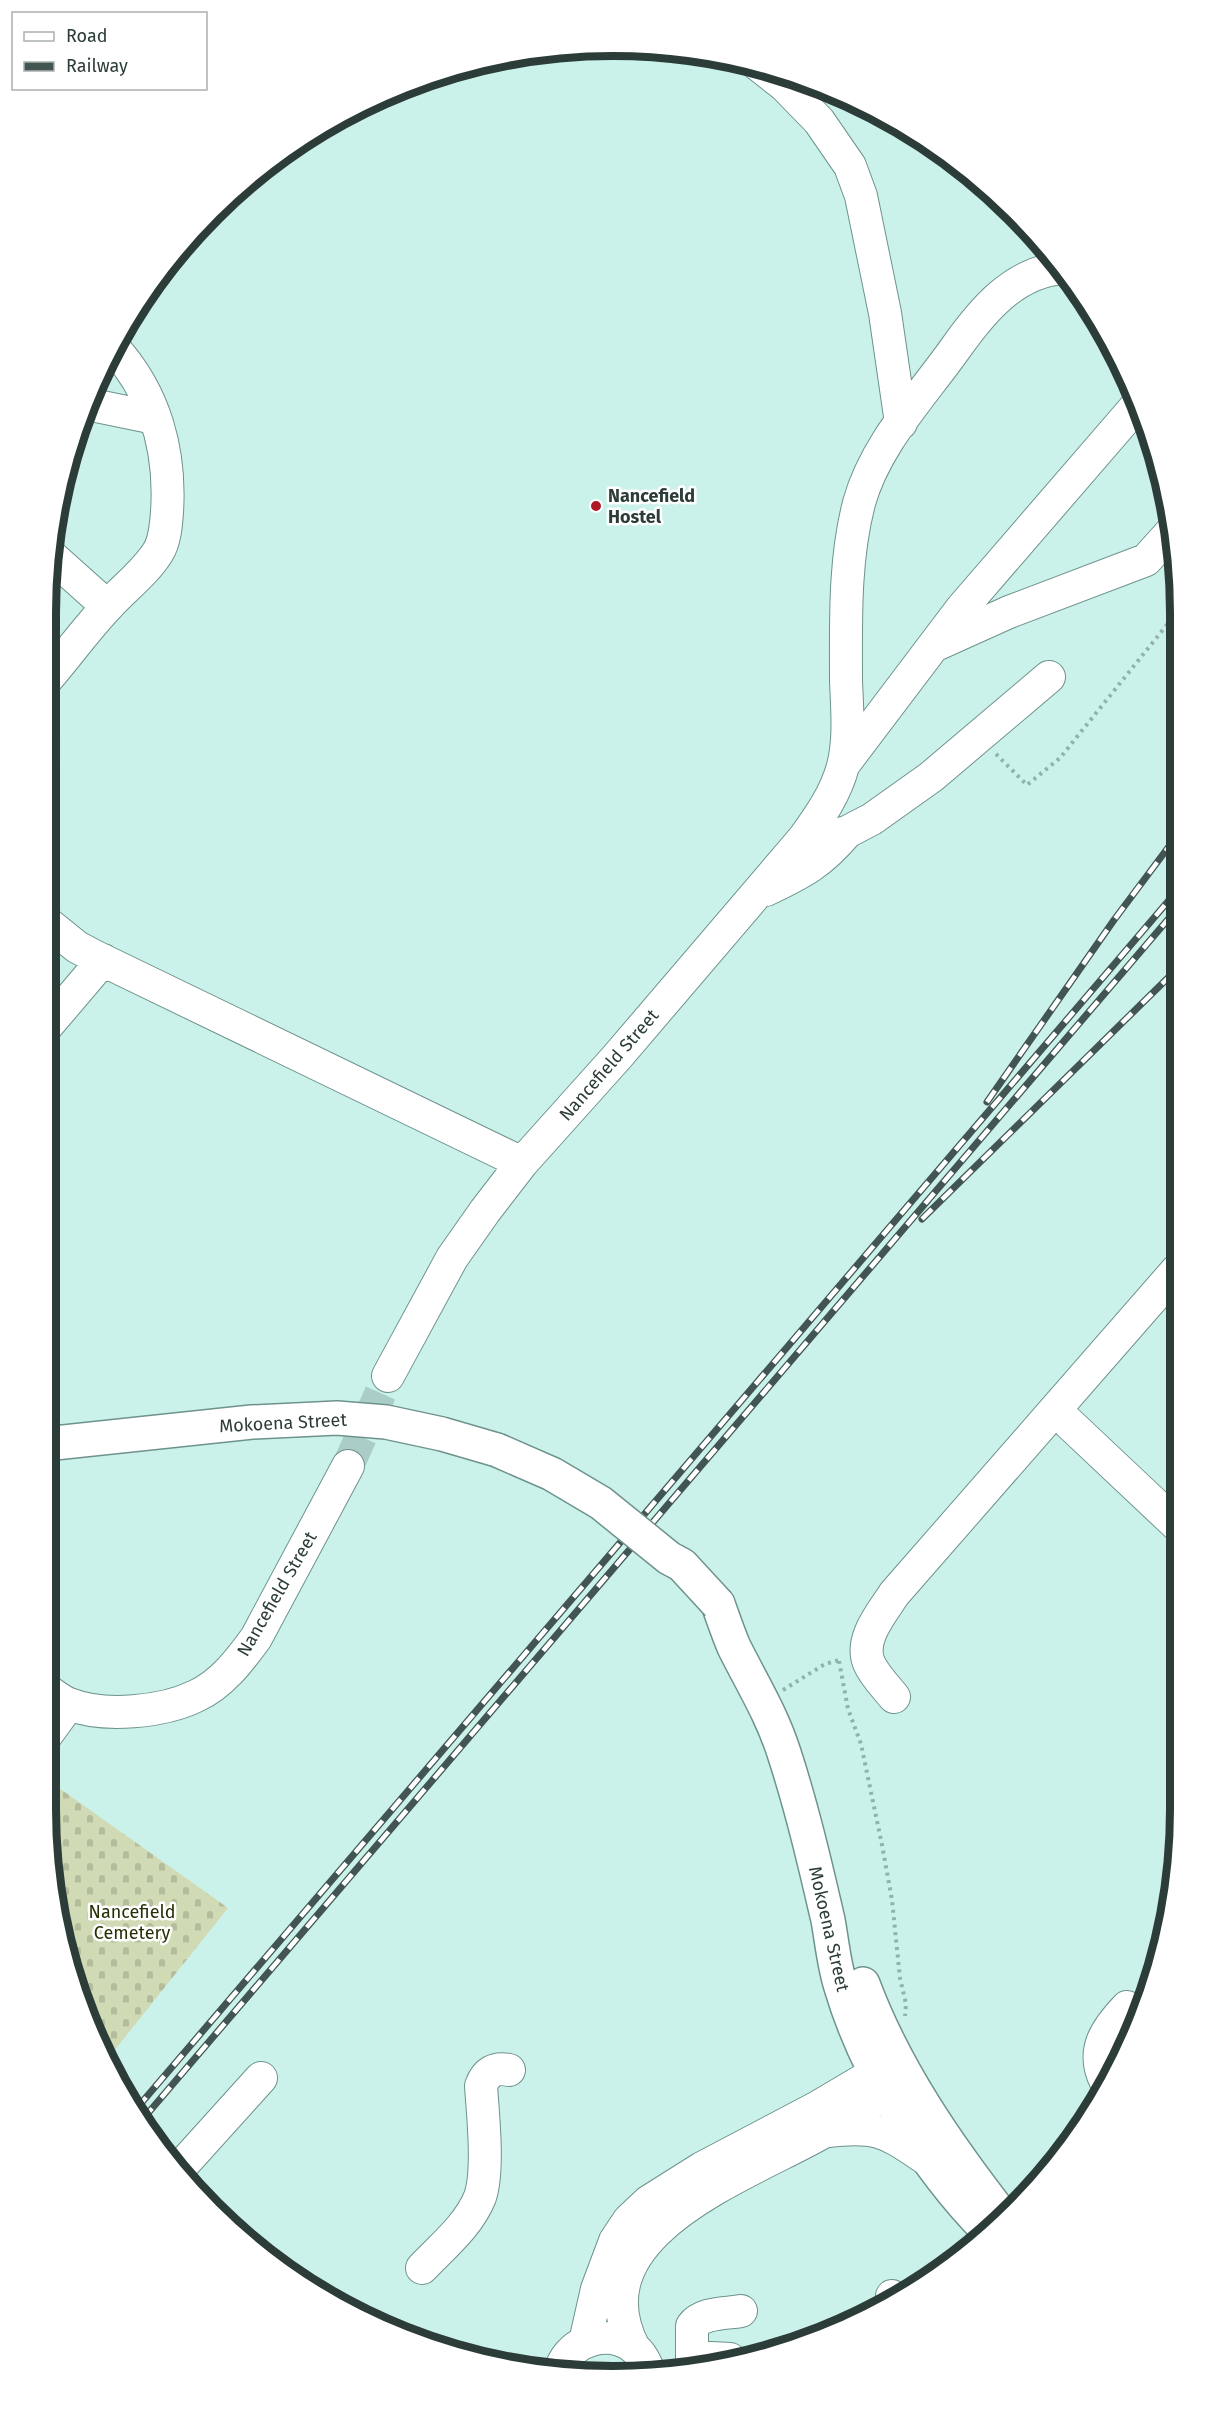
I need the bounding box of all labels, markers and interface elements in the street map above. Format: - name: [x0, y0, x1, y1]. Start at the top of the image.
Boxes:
- legend: [12, 12, 207, 90]
- text: Road: [66, 25, 108, 47]
- text: Railway: [66, 55, 128, 77]
- place label: Nancefield Hostel: [608, 485, 695, 528]
- marker: Nancefield Hostel: [589, 499, 603, 513]
- street label: Nancefield Street: [555, 1004, 664, 1125]
- street label: Mokoena Street: [219, 1409, 348, 1437]
- street label: Nancefield Street: [232, 1527, 322, 1660]
- street label: Mokoena Street: [804, 1864, 854, 1994]
- park label: Nancefield Cemetery: [89, 1901, 175, 1944]

